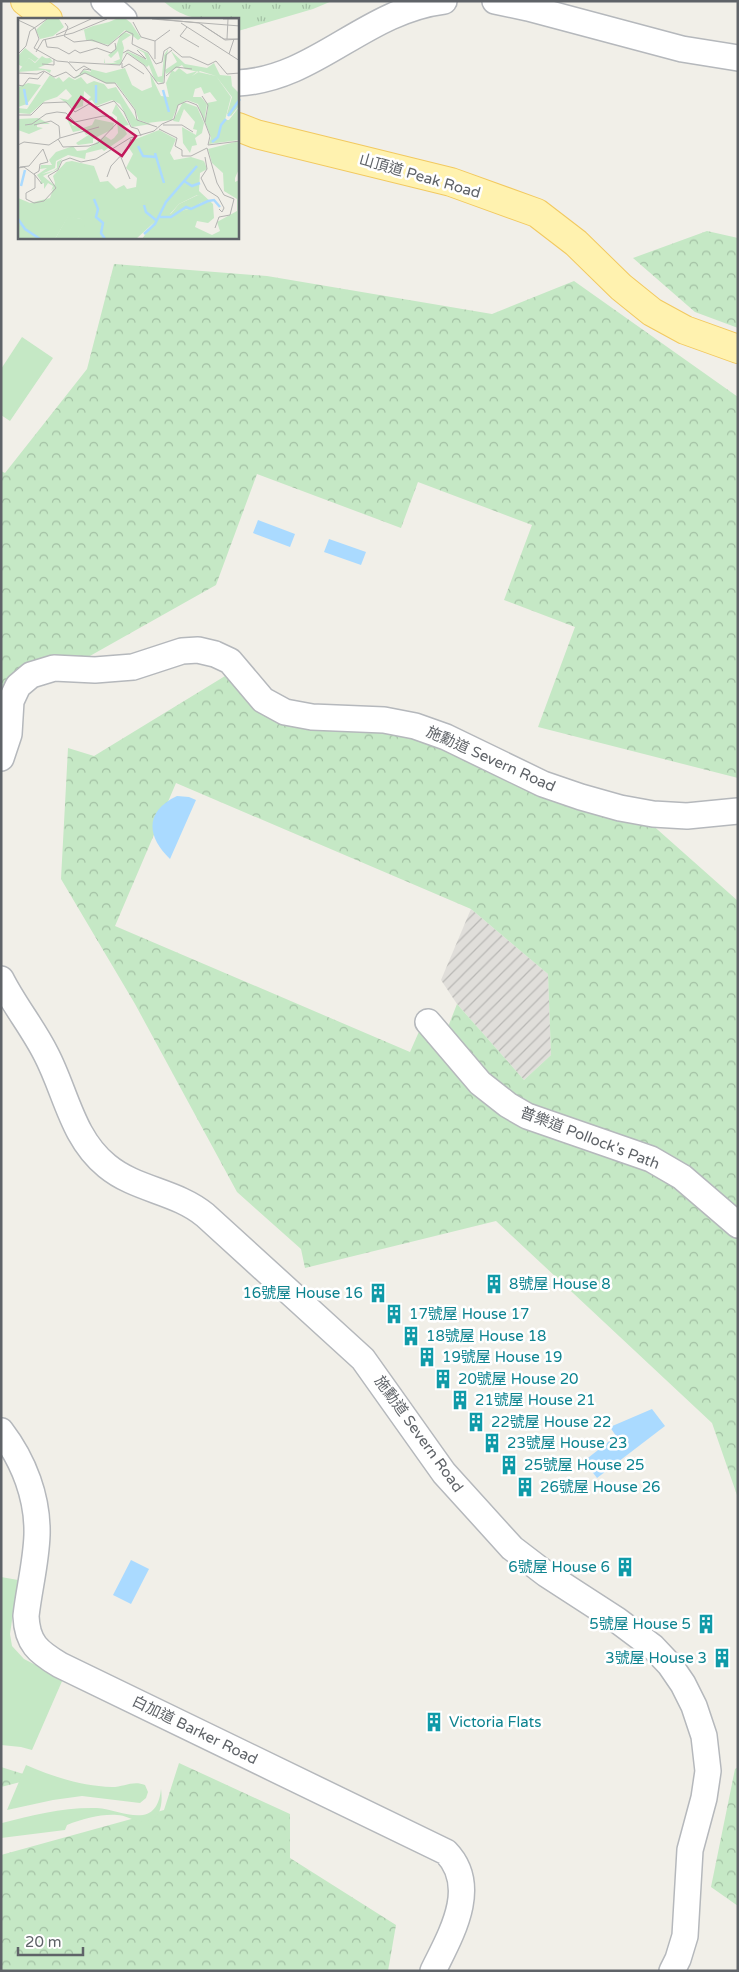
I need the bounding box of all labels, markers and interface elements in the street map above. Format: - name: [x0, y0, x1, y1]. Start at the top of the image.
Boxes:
- inset map: [18, 18, 239, 239]
- street label: 山頂道 Peak Road: [357, 150, 483, 202]
- street label: 施勳道 Severn Road: [424, 722, 558, 796]
- street label: 普樂道 Pollock's Path: [518, 1103, 662, 1173]
- building icon: 8號屋 House 8: [483, 1273, 505, 1295]
- place label: 8號屋 House 8: [509, 1275, 611, 1293]
- building icon: 16號屋 House 16: [367, 1282, 389, 1304]
- place label: 16號屋 House 16: [242, 1284, 363, 1302]
- building icon: 17號屋 House 17: [383, 1303, 405, 1325]
- place label: 17號屋 House 17: [409, 1305, 530, 1323]
- building icon: 18號屋 House 18: [400, 1325, 422, 1347]
- place label: 18號屋 House 18: [426, 1327, 547, 1345]
- building icon: 19號屋 House 19: [416, 1346, 438, 1368]
- place label: 19號屋 House 19: [442, 1348, 563, 1366]
- building icon: 20號屋 House 20: [432, 1368, 454, 1390]
- place label: 20號屋 House 20: [458, 1370, 579, 1388]
- street label: 施勳道 Severn Road: [371, 1372, 467, 1496]
- building icon: 21號屋 House 21: [449, 1389, 471, 1411]
- place label: 21號屋 House 21: [475, 1391, 596, 1409]
- building icon: 22號屋 House 22: [465, 1411, 487, 1433]
- place label: 22號屋 House 22: [491, 1413, 612, 1431]
- building icon: 23號屋 House 23: [481, 1432, 503, 1454]
- place label: 23號屋 House 23: [507, 1434, 628, 1452]
- building icon: 25號屋 House 25: [498, 1454, 520, 1476]
- place label: 25號屋 House 25: [524, 1456, 645, 1474]
- building icon: 26號屋 House 26: [514, 1476, 536, 1498]
- place label: 26號屋 House 26: [540, 1478, 661, 1496]
- building icon: 6號屋 House 6: [614, 1556, 636, 1578]
- place label: 6號屋 House 6: [508, 1558, 610, 1576]
- building icon: 5號屋 House 5: [695, 1613, 717, 1635]
- place label: 5號屋 House 5: [589, 1615, 691, 1633]
- building icon: 3號屋 House 3: [711, 1647, 733, 1669]
- place label: 3號屋 House 3: [605, 1649, 707, 1667]
- street label: 白加道 Barker Road: [129, 1692, 261, 1768]
- building icon: Victoria Flats: [423, 1711, 445, 1733]
- place label: Victoria Flats: [449, 1713, 541, 1731]
- scale bar: [18, 1924, 82, 1956]
- text: 20 m: [25, 1933, 62, 1951]

